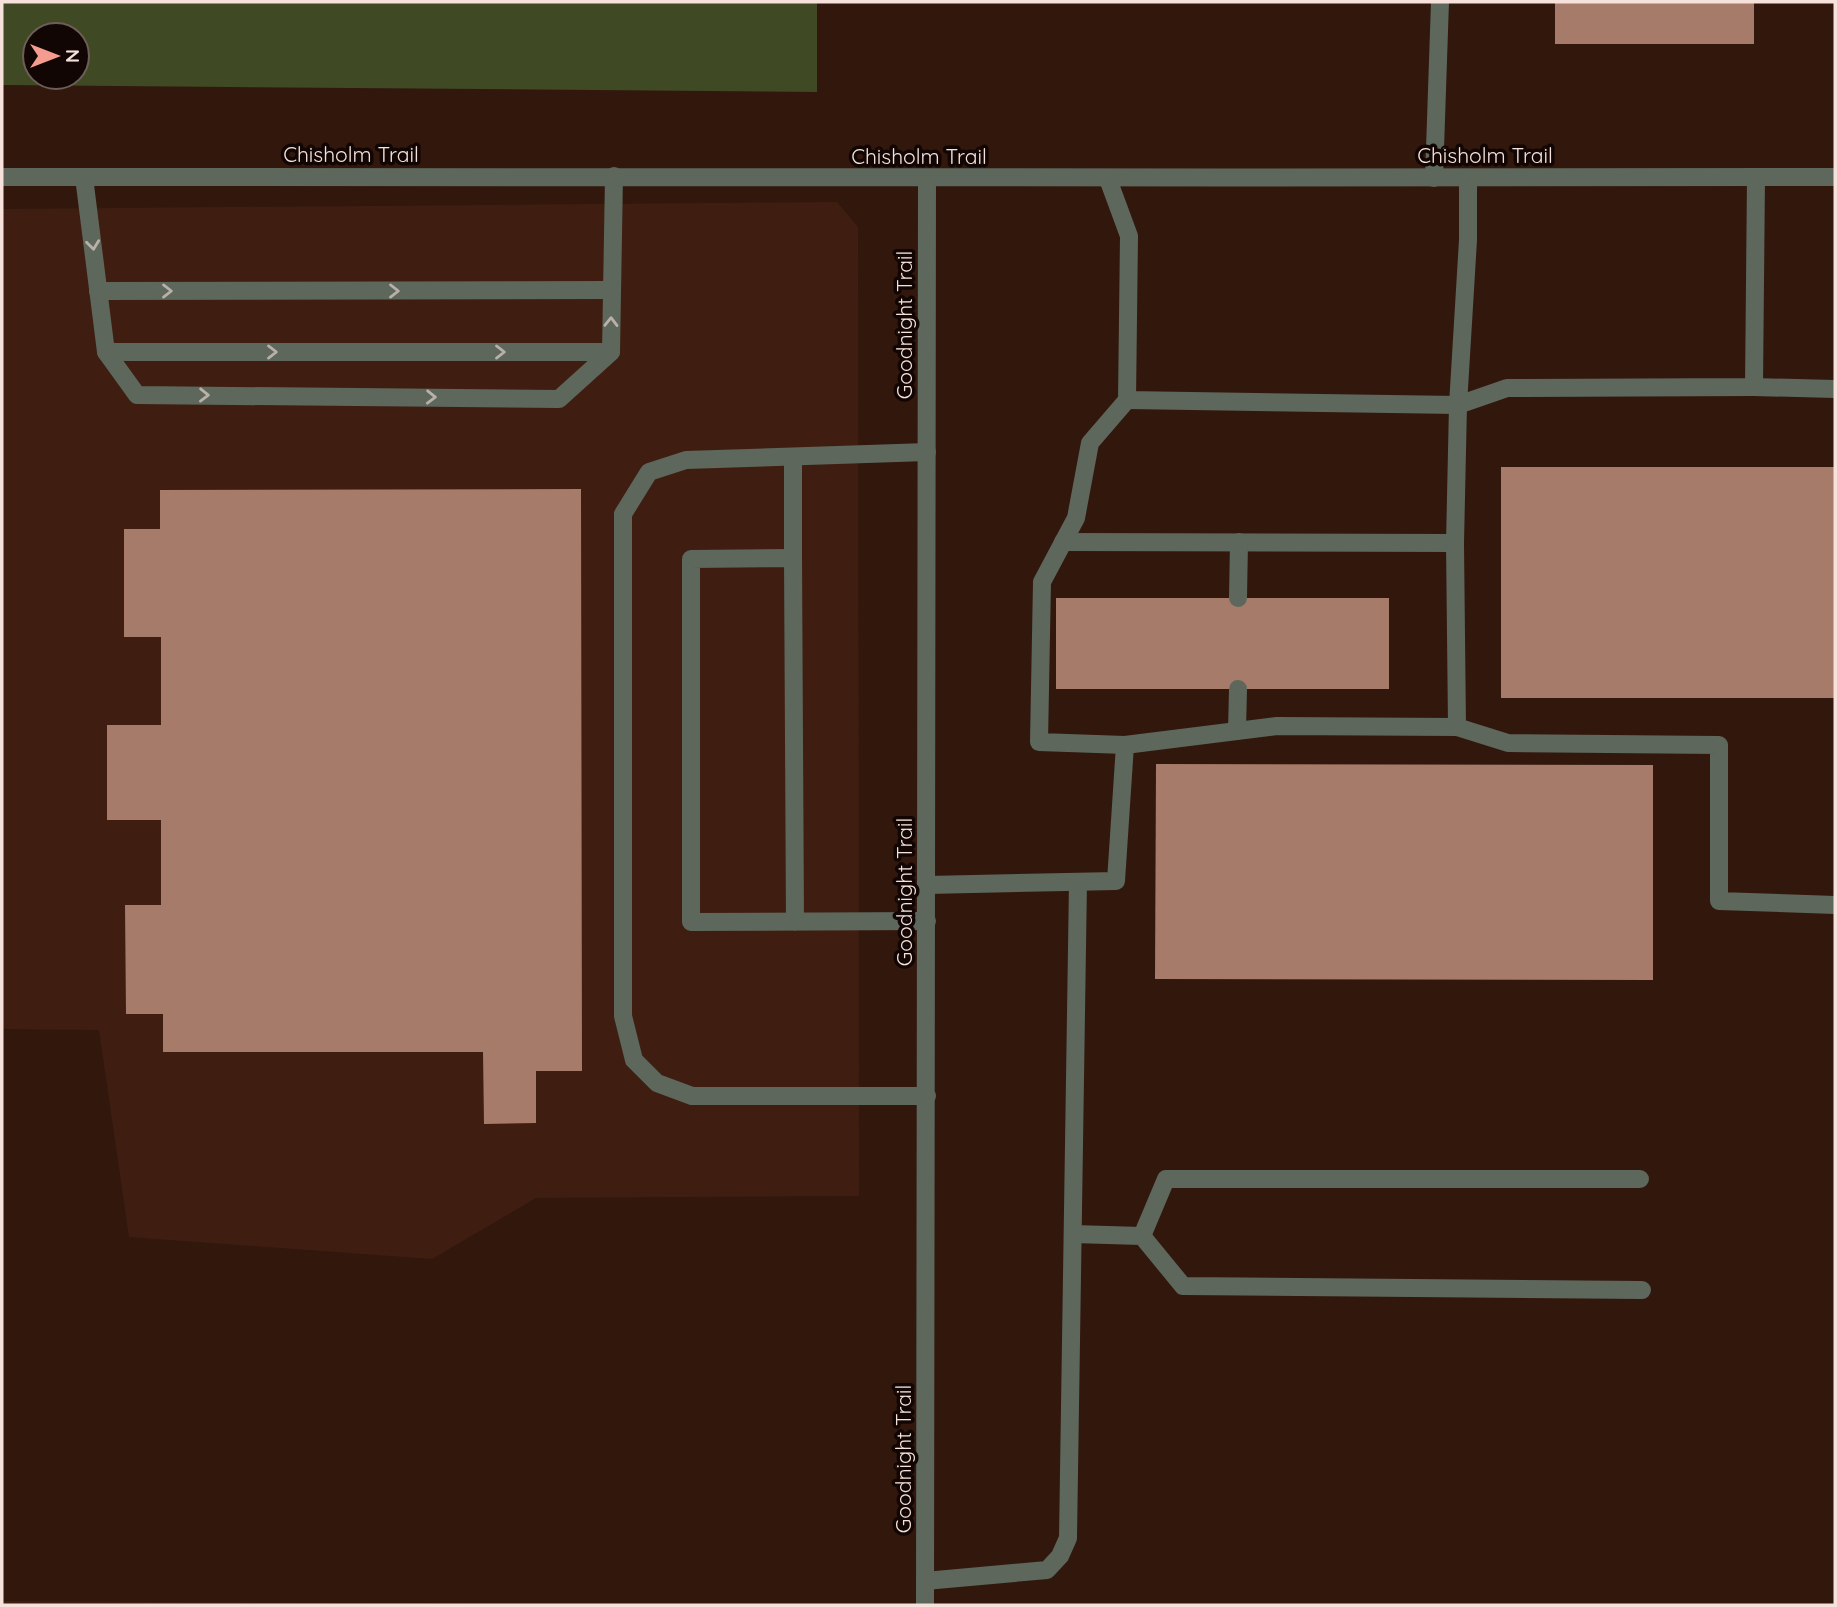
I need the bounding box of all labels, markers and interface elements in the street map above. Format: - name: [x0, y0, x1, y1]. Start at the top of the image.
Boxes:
- north arrow: [21, 21, 91, 91]
- text: N: [61, 49, 85, 63]
- street label: Chisholm Trail: [283, 141, 419, 167]
- street label: Chisholm Trail: [1417, 142, 1553, 168]
- street label: Chisholm Trail: [851, 143, 987, 169]
- one-way arrow: [85, 239, 100, 251]
- street label: Goodnight Trail: [891, 251, 917, 399]
- one-way arrow: [162, 283, 172, 299]
- one-way arrow: [389, 283, 400, 299]
- one-way arrow: [603, 316, 619, 326]
- one-way arrow: [268, 344, 278, 360]
- one-way arrow: [495, 344, 506, 360]
- one-way arrow: [199, 387, 210, 403]
- one-way arrow: [426, 390, 437, 405]
- street label: Goodnight Trail: [891, 818, 917, 966]
- street label: Goodnight Trail: [890, 1385, 916, 1533]

